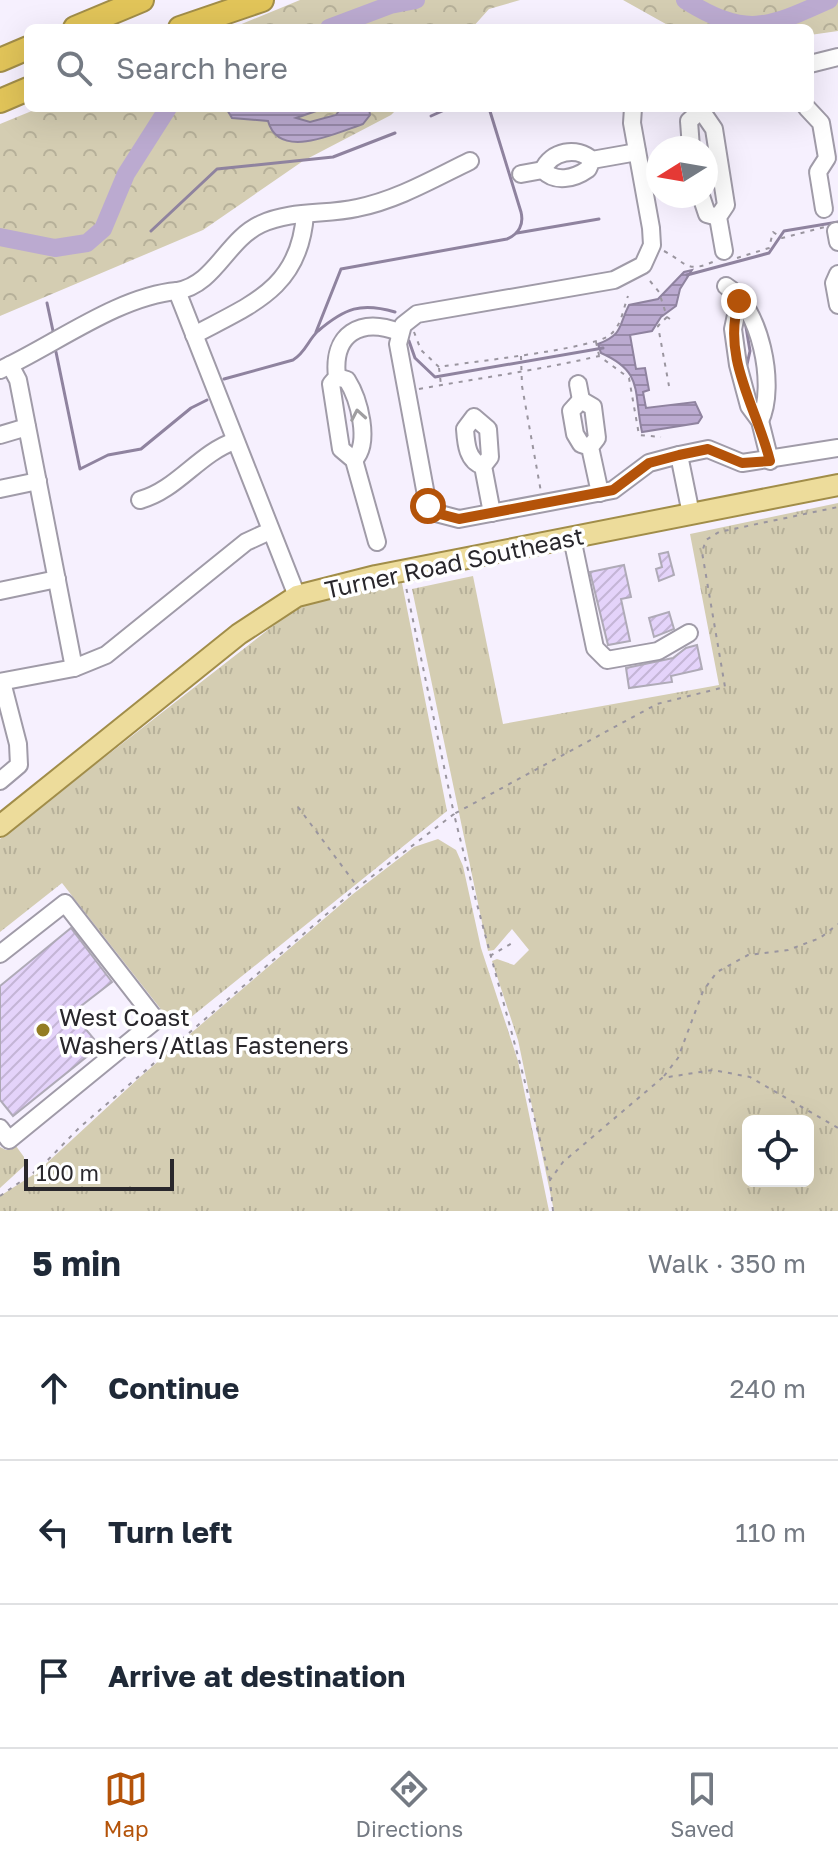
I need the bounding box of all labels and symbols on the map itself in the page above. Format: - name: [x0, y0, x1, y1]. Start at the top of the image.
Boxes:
- north arrow: [646, 136, 718, 208]
- route end: [721, 283, 757, 319]
- one-way arrow: [351, 408, 368, 422]
- route start: [410, 488, 446, 524]
- street label: Turner Road Southeast: [322, 520, 586, 604]
- place label: West Coast Washers/Atlas Fasteners: [59, 1002, 349, 1059]
- marker: West Coast Washers/Atlas Fasteners: [34, 1021, 52, 1039]
- scale bar: [24, 1155, 174, 1191]

